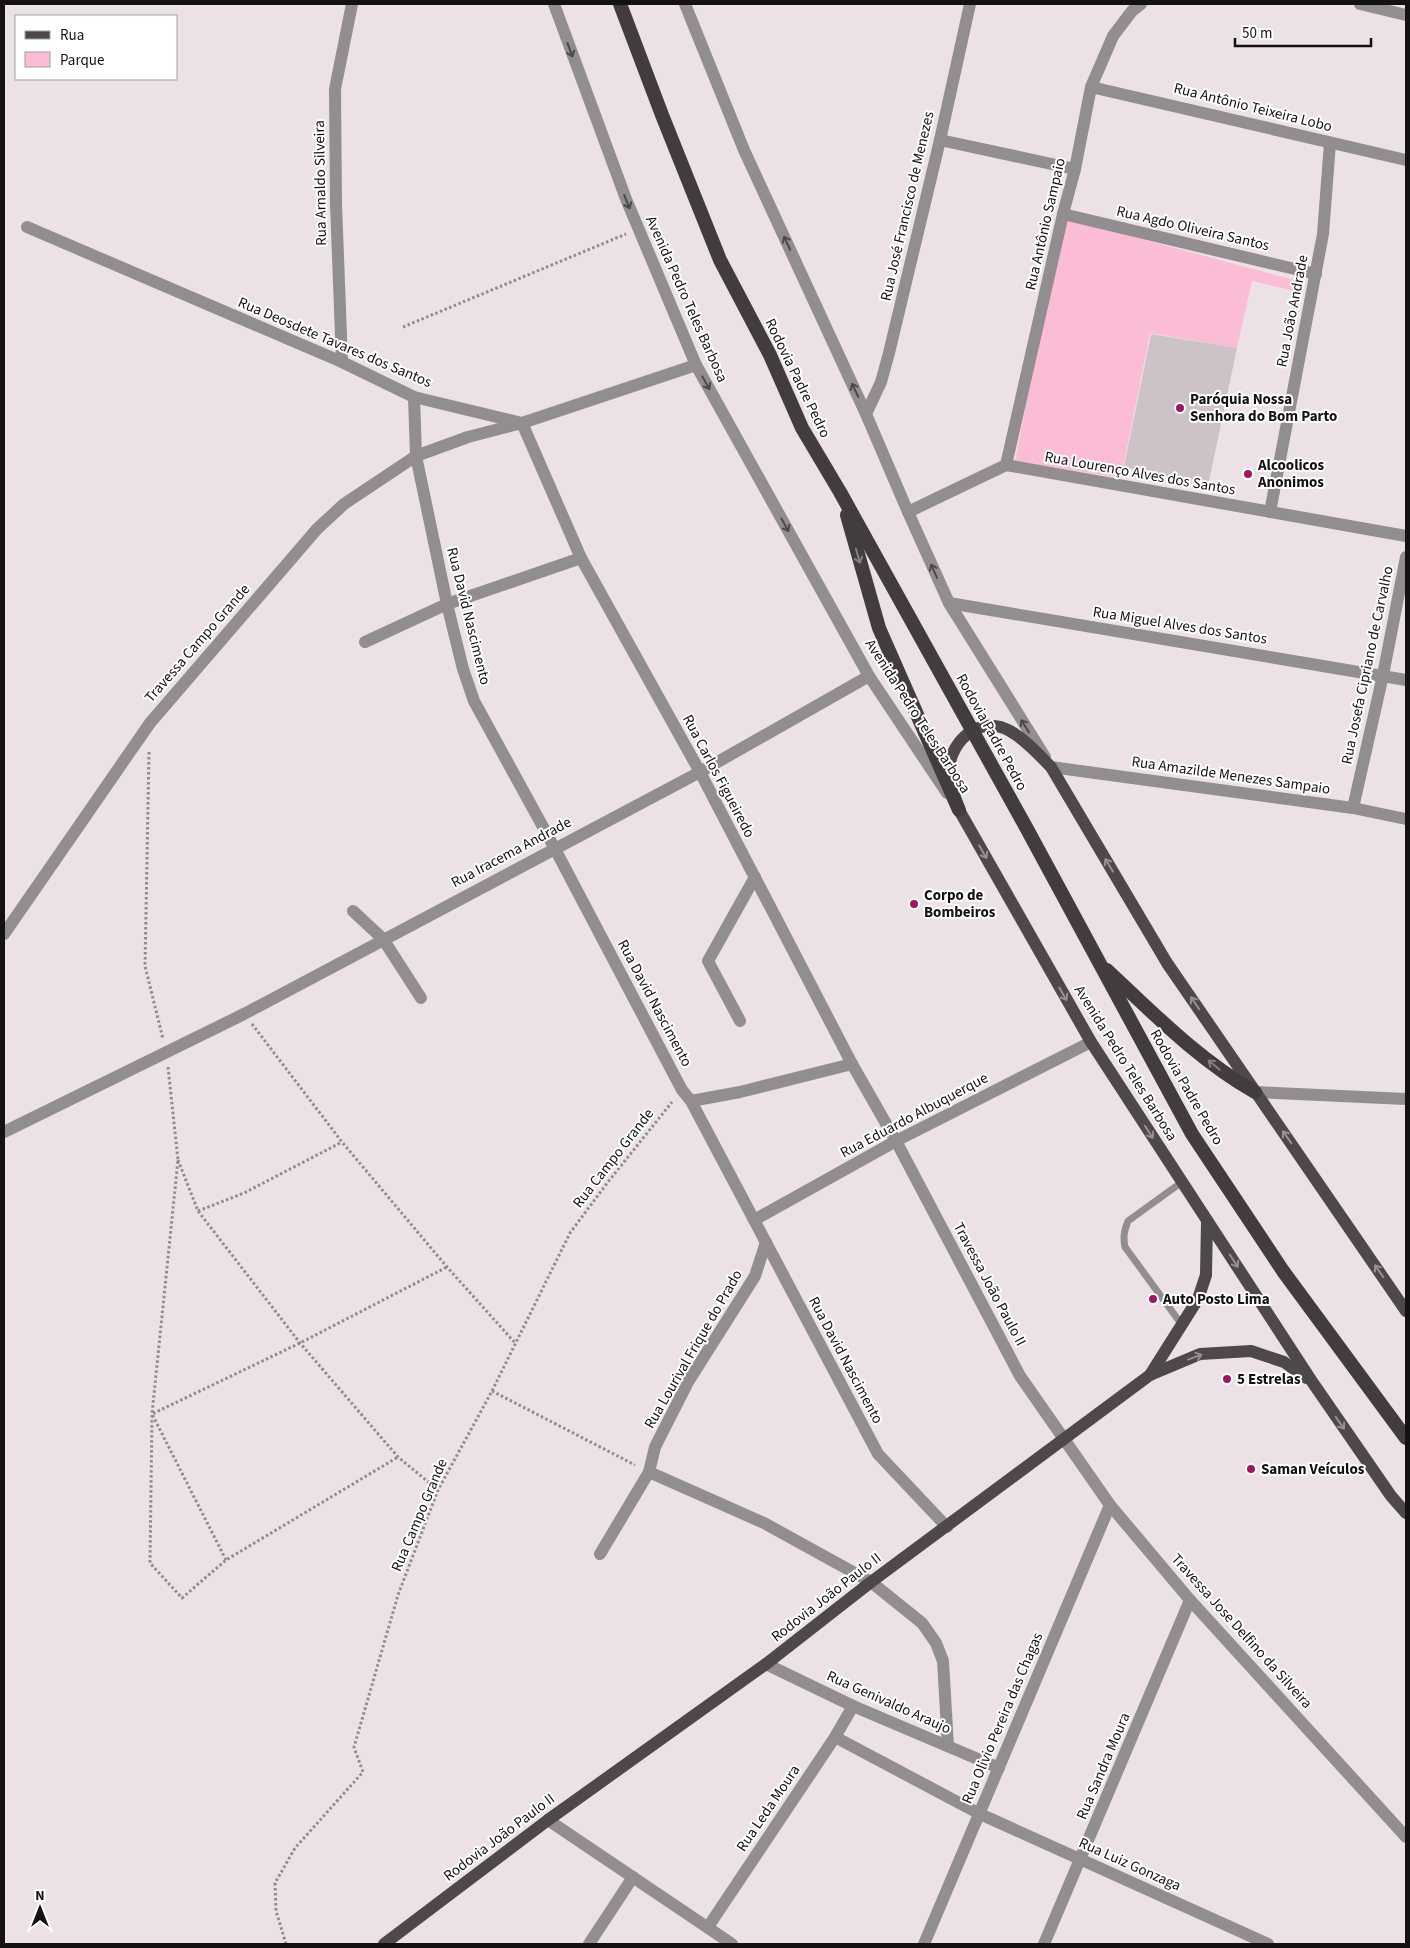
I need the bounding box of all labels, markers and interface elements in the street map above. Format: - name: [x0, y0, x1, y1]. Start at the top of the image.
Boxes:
- legend: [15, 15, 178, 80]
- scale bar: [1235, 15, 1371, 47]
- text: 50 m: [1242, 23, 1272, 44]
- text: Rua: [60, 25, 84, 46]
- one-way arrow: [566, 42, 575, 57]
- text: Parque: [60, 50, 104, 71]
- street label: Rua Antônio Teixeira Lobo: [1172, 78, 1334, 137]
- street label: Rua José Francisco de Menezes: [875, 109, 940, 303]
- street label: Rua Arnaldo Silveira: [309, 120, 332, 246]
- street label: Rua Antônio Sampaio: [1020, 156, 1071, 292]
- one-way arrow: [623, 194, 632, 209]
- street label: Rua Agdo Oliveira Santos: [1114, 201, 1271, 256]
- street label: Avenida Pedro Teles Barbosa: [640, 213, 733, 386]
- one-way arrow: [782, 235, 792, 250]
- street label: Rua João Andrade: [1271, 253, 1314, 369]
- street label: Rua Deosdete Tavares dos Santos: [235, 292, 435, 393]
- street label: Rodovia Padre Pedro: [760, 315, 836, 441]
- one-way arrow: [701, 375, 711, 389]
- one-way arrow: [850, 383, 860, 398]
- place label: Paróquia Nossa Senhora do Bom Parto: [1190, 389, 1337, 427]
- marker: Paróquia Nossa Senhora do Bom Parto: [1174, 402, 1186, 414]
- street label: Rua Lourenço Alves dos Santos: [1043, 446, 1237, 501]
- place label: Alcoolicos Anonimos: [1257, 455, 1324, 493]
- marker: Alcoolicos Anonimos: [1242, 468, 1254, 480]
- one-way arrow: [780, 517, 790, 532]
- street label: Rua David Nascimento: [441, 545, 496, 687]
- one-way arrow: [854, 548, 864, 564]
- one-way arrow: [929, 564, 939, 579]
- street label: Rua Josefa Cipriano de Carvalho: [1336, 564, 1399, 766]
- street label: Travessa Campo Grande: [140, 579, 255, 707]
- street label: Rua Miguel Alves dos Santos: [1091, 601, 1269, 650]
- street label: Avenida Pedro Teles Barbosa: [860, 635, 975, 798]
- street label: Rodovia Padre Pedro: [951, 670, 1032, 794]
- street label: Rua Carlos Figueiredo: [677, 711, 760, 842]
- one-way arrow: [1020, 719, 1030, 733]
- street label: Rua Amazilde Menezes Sampaio: [1130, 751, 1332, 800]
- street label: Rua Iracema Andrade: [447, 812, 575, 893]
- one-way arrow: [979, 845, 989, 859]
- one-way arrow: [1104, 859, 1114, 873]
- place label: Corpo de Bombeiros: [924, 885, 996, 923]
- marker: Corpo de Bombeiros: [908, 898, 920, 910]
- street label: Rua David Nascimento: [612, 936, 697, 1071]
- street label: Avenida Pedro Teles Barbosa: [1069, 981, 1182, 1145]
- one-way arrow: [1059, 986, 1069, 1000]
- one-way arrow: [1190, 997, 1200, 1011]
- street label: Rodovia Padre Pedro: [1145, 1025, 1228, 1149]
- one-way arrow: [1208, 1060, 1221, 1071]
- street label: Rua Eduardo Albuquerque: [837, 1067, 992, 1163]
- street label: Rua Campo Grande: [568, 1104, 659, 1212]
- one-way arrow: [1144, 1124, 1154, 1138]
- one-way arrow: [1281, 1131, 1291, 1145]
- street label: Travessa João Paulo II: [948, 1219, 1031, 1350]
- one-way arrow: [1229, 1254, 1239, 1268]
- one-way arrow: [1374, 1264, 1384, 1278]
- street label: Rua Lourival Frique do Prado: [639, 1266, 748, 1433]
- place label: Auto Posto Lima: [1162, 1289, 1270, 1310]
- street label: Rua David Nascimento: [803, 1293, 888, 1428]
- marker: Auto Posto Lima: [1147, 1293, 1159, 1305]
- one-way arrow: [1187, 1352, 1202, 1361]
- place label: 5 Estrelas: [1237, 1369, 1301, 1390]
- marker: 5 Estrelas: [1221, 1373, 1233, 1385]
- one-way arrow: [1335, 1416, 1345, 1430]
- street label: Rua Campo Grande: [386, 1455, 453, 1575]
- place label: Saman Veículos: [1261, 1459, 1365, 1480]
- marker: Saman Veículos: [1245, 1463, 1257, 1475]
- street label: Rodovia João Paulo II: [767, 1548, 886, 1647]
- street label: Travessa Jose Delfino da Silveira: [1166, 1549, 1317, 1713]
- street label: Rua Olivio Pereira das Chagas: [957, 1629, 1048, 1807]
- street label: Rua Genivaldo Araujo: [823, 1666, 954, 1739]
- street label: Rua Sandra Moura: [1071, 1709, 1135, 1823]
- street label: Rua Leda Moura: [732, 1761, 805, 1856]
- street label: Rodovia João Paulo II: [439, 1789, 559, 1886]
- street label: Rua Luiz Gonzaga: [1075, 1833, 1184, 1896]
- north arrow: [15, 1883, 65, 1933]
- text: N: [35, 1886, 45, 1906]

